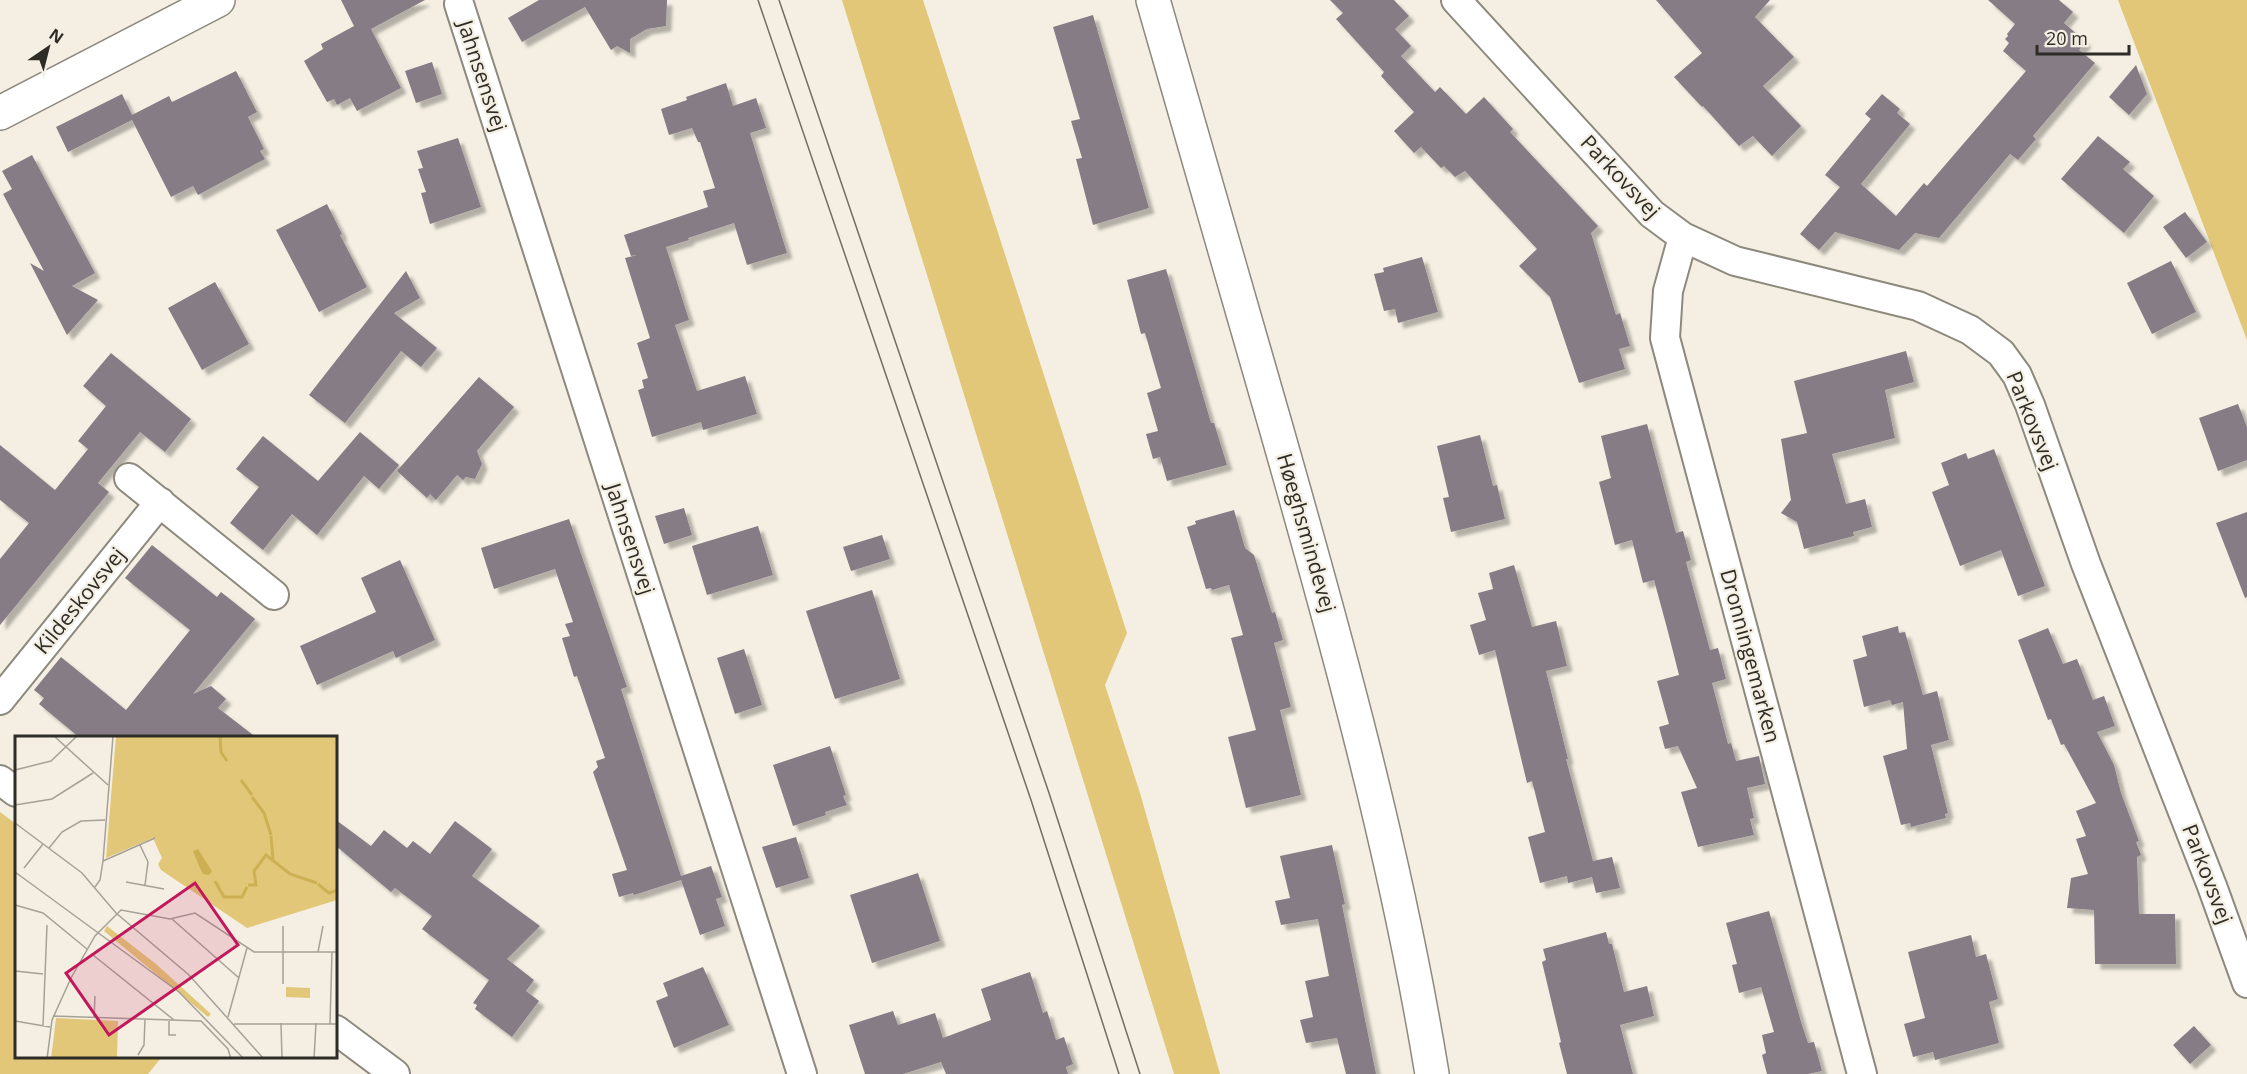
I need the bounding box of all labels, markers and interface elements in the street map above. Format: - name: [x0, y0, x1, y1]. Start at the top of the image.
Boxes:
- street label: Jahnsensvej: [451, 15, 514, 135]
- north arrow: [18, 18, 78, 78]
- scale bar: [2037, 18, 2128, 56]
- text: N: [45, 23, 68, 48]
- text: 20 m: [2046, 26, 2088, 50]
- street label: Parkovsvej: [1575, 129, 1667, 224]
- street label: Parkovsvej: [2000, 367, 2066, 474]
- street label: Høeghsmindevej: [1271, 450, 1343, 615]
- street label: Jahnsensvej: [599, 478, 662, 598]
- street label: Kildeskovsvej: [27, 541, 131, 660]
- street label: Dronningemarken: [1714, 566, 1788, 746]
- inset map: [15, 736, 338, 1059]
- street label: Parkovsvej: [2176, 820, 2240, 928]

